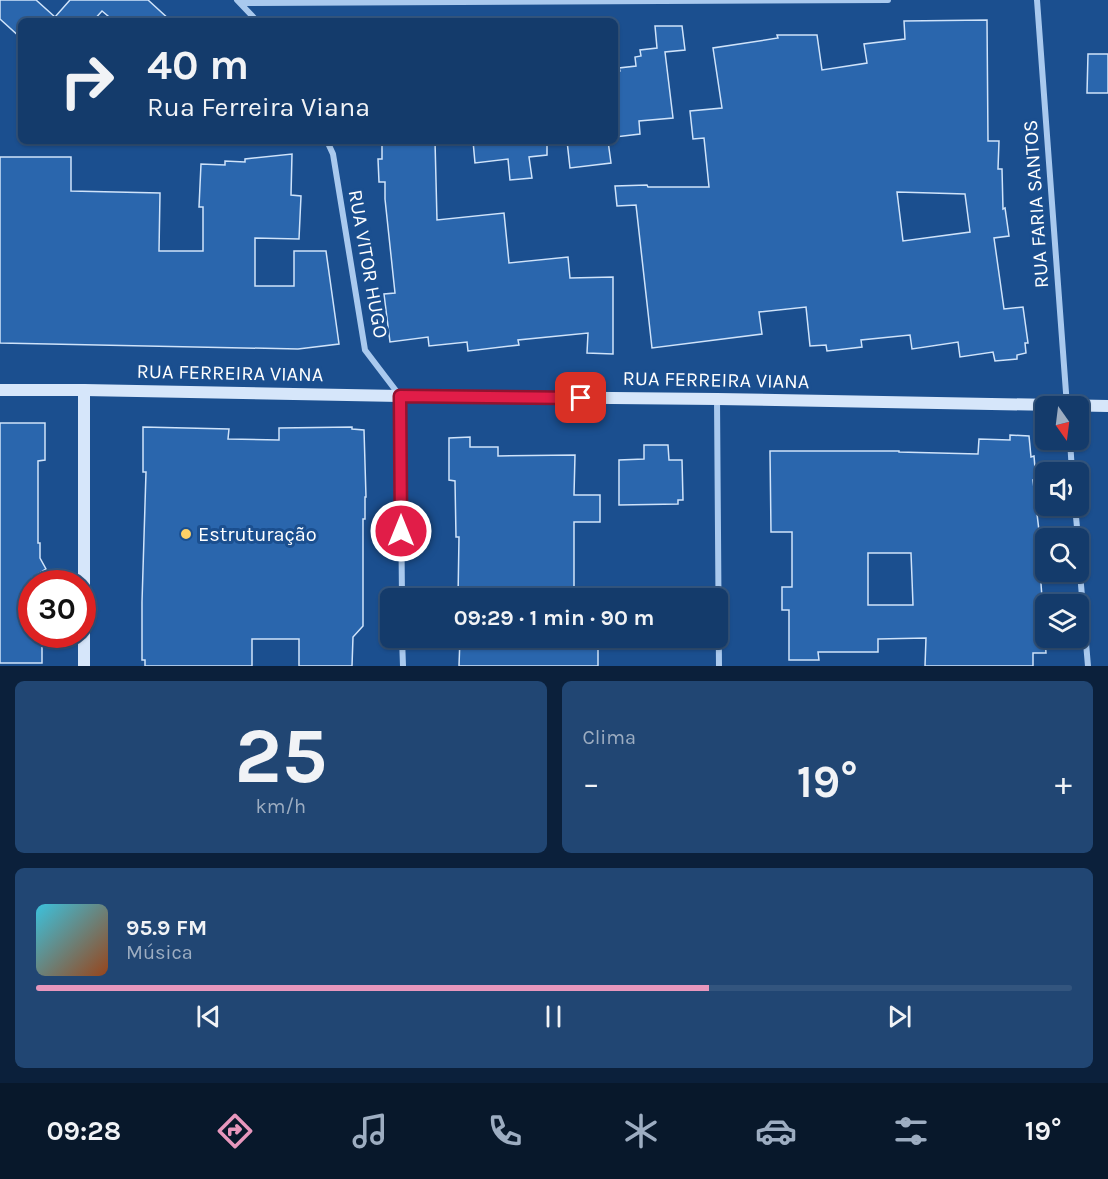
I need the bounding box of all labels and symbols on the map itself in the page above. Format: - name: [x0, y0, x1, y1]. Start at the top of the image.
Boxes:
- street label: RUA FARIA SANTOS: [1019, 119, 1053, 289]
- street label: RUA VITOR HUGO: [344, 188, 392, 340]
- street label: RUA FERREIRA VIANA: [137, 360, 323, 386]
- street label: RUA FERREIRA VIANA: [623, 367, 809, 393]
- pin: [555, 372, 606, 423]
- north arrow: [1035, 396, 1089, 450]
- position arrow: [369, 499, 433, 563]
- place label: Estruturação: [198, 523, 317, 546]
- marker: Estruturação: [179, 527, 193, 541]
- speed limit sign: 30: [18, 570, 96, 648]

